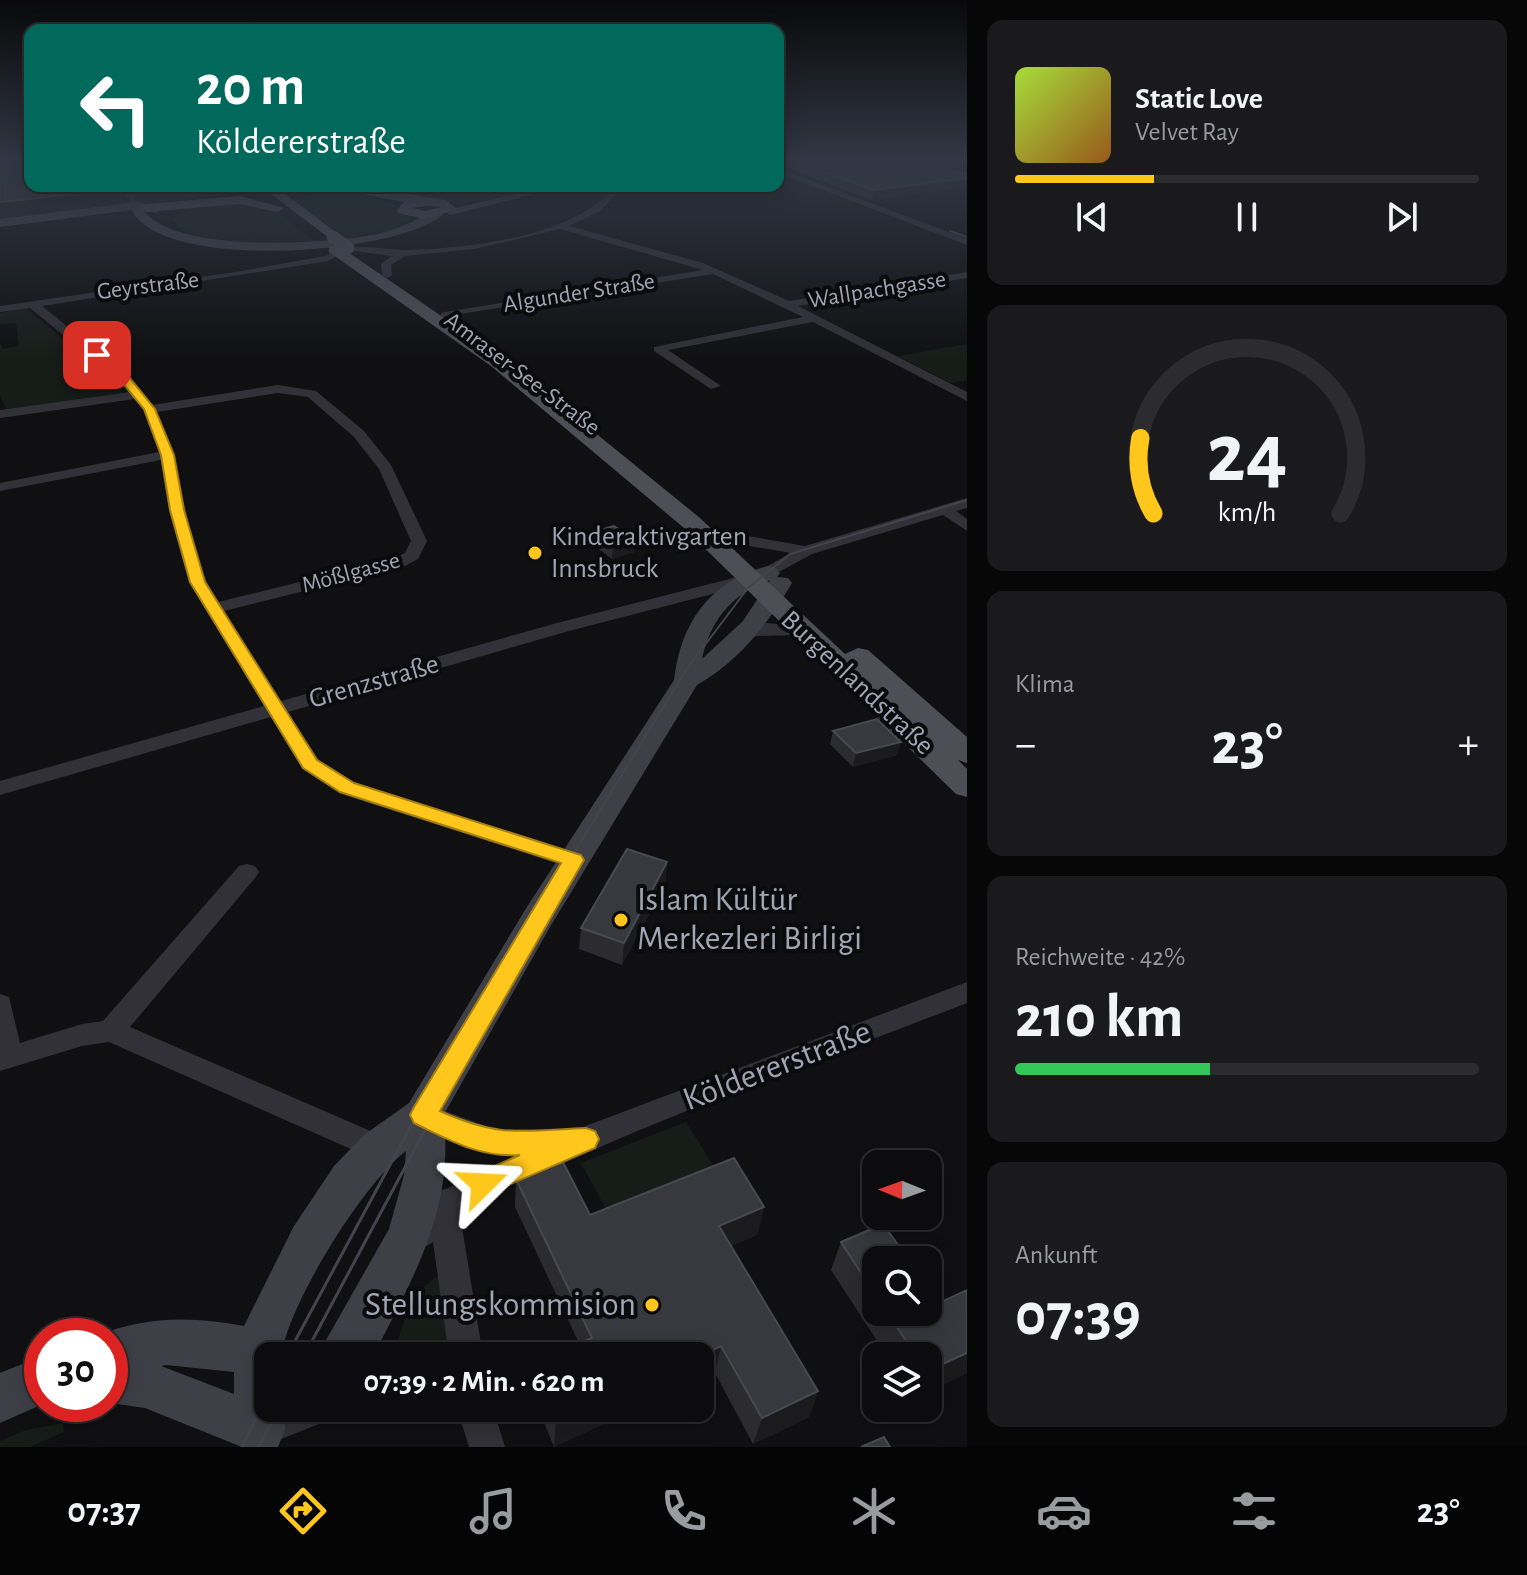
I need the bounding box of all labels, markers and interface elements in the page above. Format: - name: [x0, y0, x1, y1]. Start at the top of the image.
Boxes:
- icon: left: [64, 56, 168, 160]
- text: 20 m: [196, 59, 305, 115]
- text: Static Love: [1135, 84, 1263, 114]
- text: Velvet Ray: [1135, 119, 1239, 145]
- text: Köldererstraße: [196, 124, 406, 160]
- icon: previous: [1070, 195, 1114, 239]
- icon: pause: [1225, 195, 1269, 239]
- icon: next: [1380, 195, 1424, 239]
- street label: Wallpachgasse: [806, 267, 948, 313]
- street label: Geyrstraße: [96, 268, 200, 304]
- street label: Algunder Straße: [502, 269, 656, 317]
- street label: Amraser-See-Straße: [440, 308, 604, 440]
- pin: [63, 321, 131, 389]
- icon: arrive: [75, 333, 119, 377]
- text: 24: [1206, 413, 1288, 497]
- text: km/h: [1218, 498, 1276, 527]
- place label: Kinderaktivgarten Innsbruck: [551, 523, 747, 583]
- marker: Kinderaktivgarten Innsbruck: [526, 544, 544, 562]
- street label: Mößlgasse: [299, 548, 403, 598]
- street label: Burgenlandstraße: [775, 606, 939, 760]
- street label: Grenzstraße: [306, 650, 442, 714]
- text: Klima: [1015, 671, 1075, 697]
- text: 23°: [1211, 715, 1283, 775]
- text: −: [1015, 723, 1036, 767]
- text: +: [1458, 723, 1479, 767]
- place label: Islam Kültür Merkezleri Birligi: [637, 883, 862, 956]
- marker: Islam Kültür Merkezleri Birligi: [612, 911, 630, 929]
- text: Reichweite · 42%: [1015, 944, 1185, 970]
- text: 210 km: [1015, 988, 1183, 1048]
- street label: Köldererstraße: [678, 1015, 876, 1117]
- position arrow: [441, 1142, 525, 1226]
- north arrow: [862, 1150, 942, 1230]
- map controls: [862, 1150, 942, 1422]
- text: Ankunft: [1015, 1242, 1098, 1268]
- button: search: [862, 1246, 942, 1326]
- text: 07:39: [1015, 1286, 1141, 1346]
- place label: Stellungskommision: [365, 1288, 636, 1322]
- marker: Stellungskommision: [643, 1296, 661, 1314]
- speed limit sign: 30: [24, 1318, 128, 1422]
- button: layers: [862, 1342, 942, 1422]
- text: 07:39 · 2 Min. · 620 m: [364, 1367, 604, 1397]
- icon: directions: [275, 1483, 331, 1539]
- icon: music: [465, 1483, 521, 1539]
- icon: phone: [656, 1483, 712, 1539]
- icon: climate: [846, 1483, 902, 1539]
- icon: car: [1036, 1483, 1092, 1539]
- icon: filters: [1226, 1483, 1282, 1539]
- text: 07:37: [67, 1493, 141, 1529]
- text: 23°: [1417, 1493, 1460, 1529]

